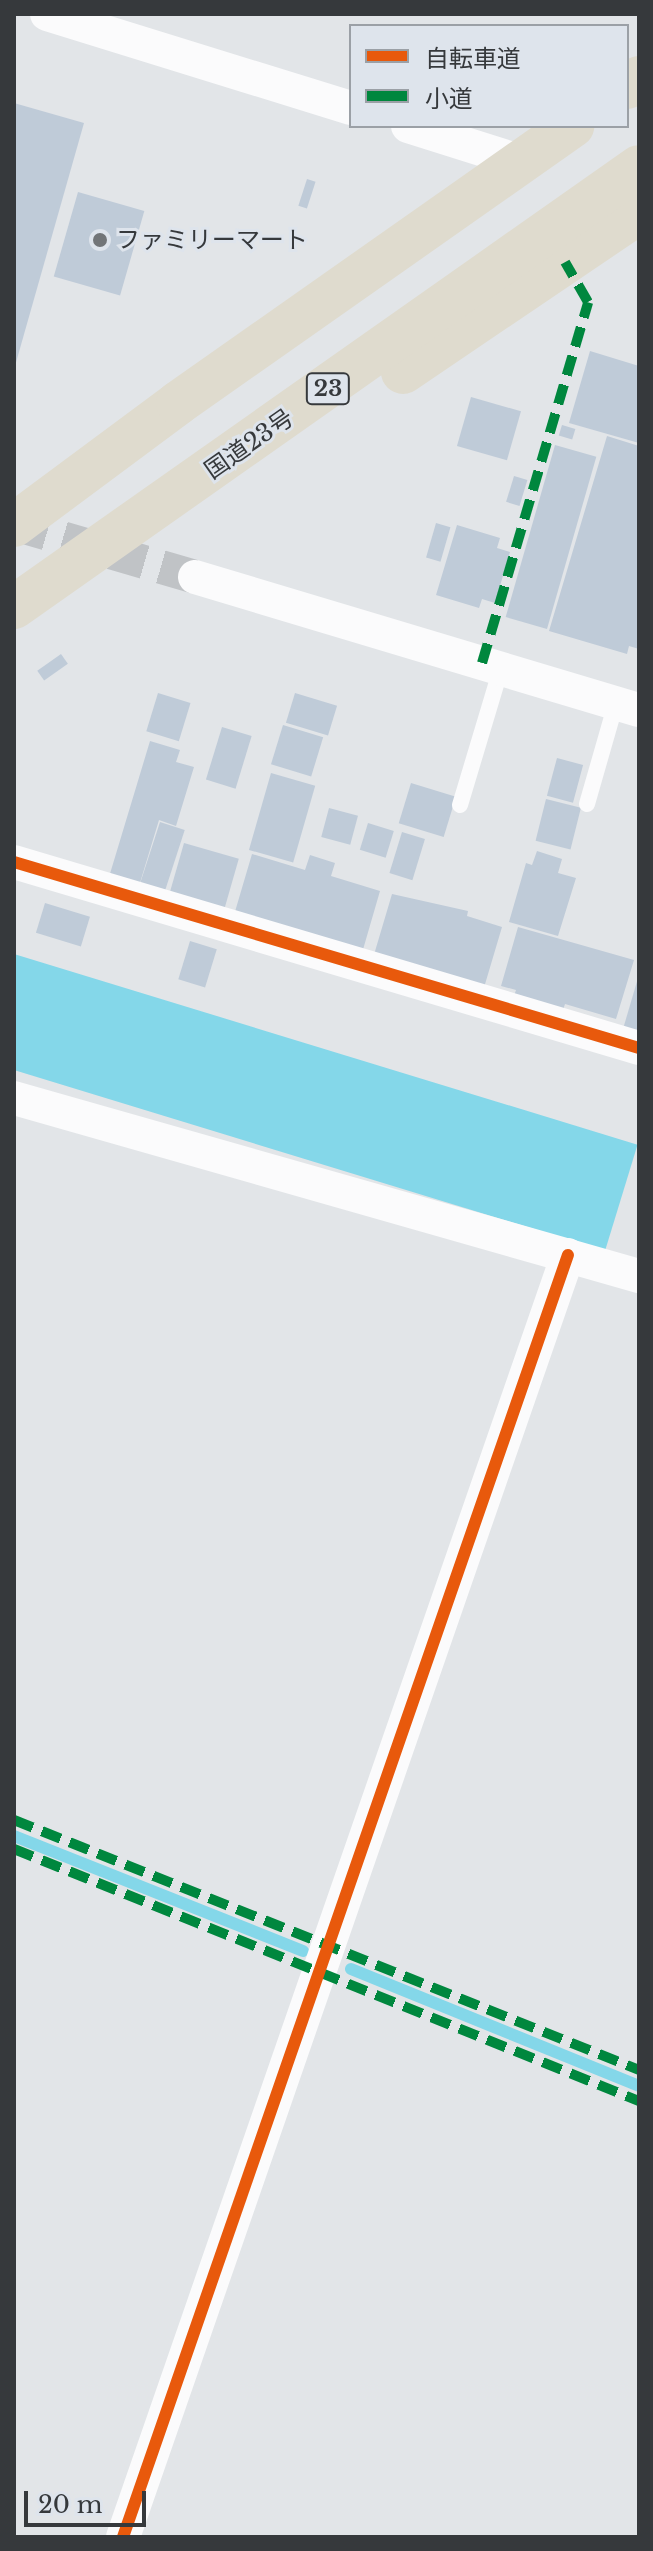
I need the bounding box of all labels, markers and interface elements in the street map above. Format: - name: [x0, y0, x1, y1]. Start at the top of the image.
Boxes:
- legend: [349, 24, 629, 128]
- text: 自転車道: [425, 44, 521, 73]
- text: 小道: [425, 84, 473, 113]
- place label: ファミリーマート: [116, 226, 308, 254]
- marker: ファミリーマート: [91, 231, 109, 249]
- road number: 23: [304, 371, 352, 407]
- street label: 国道23号: [199, 403, 299, 485]
- scale bar: [28, 2475, 150, 2525]
- text: 20 m: [38, 2490, 103, 2519]

